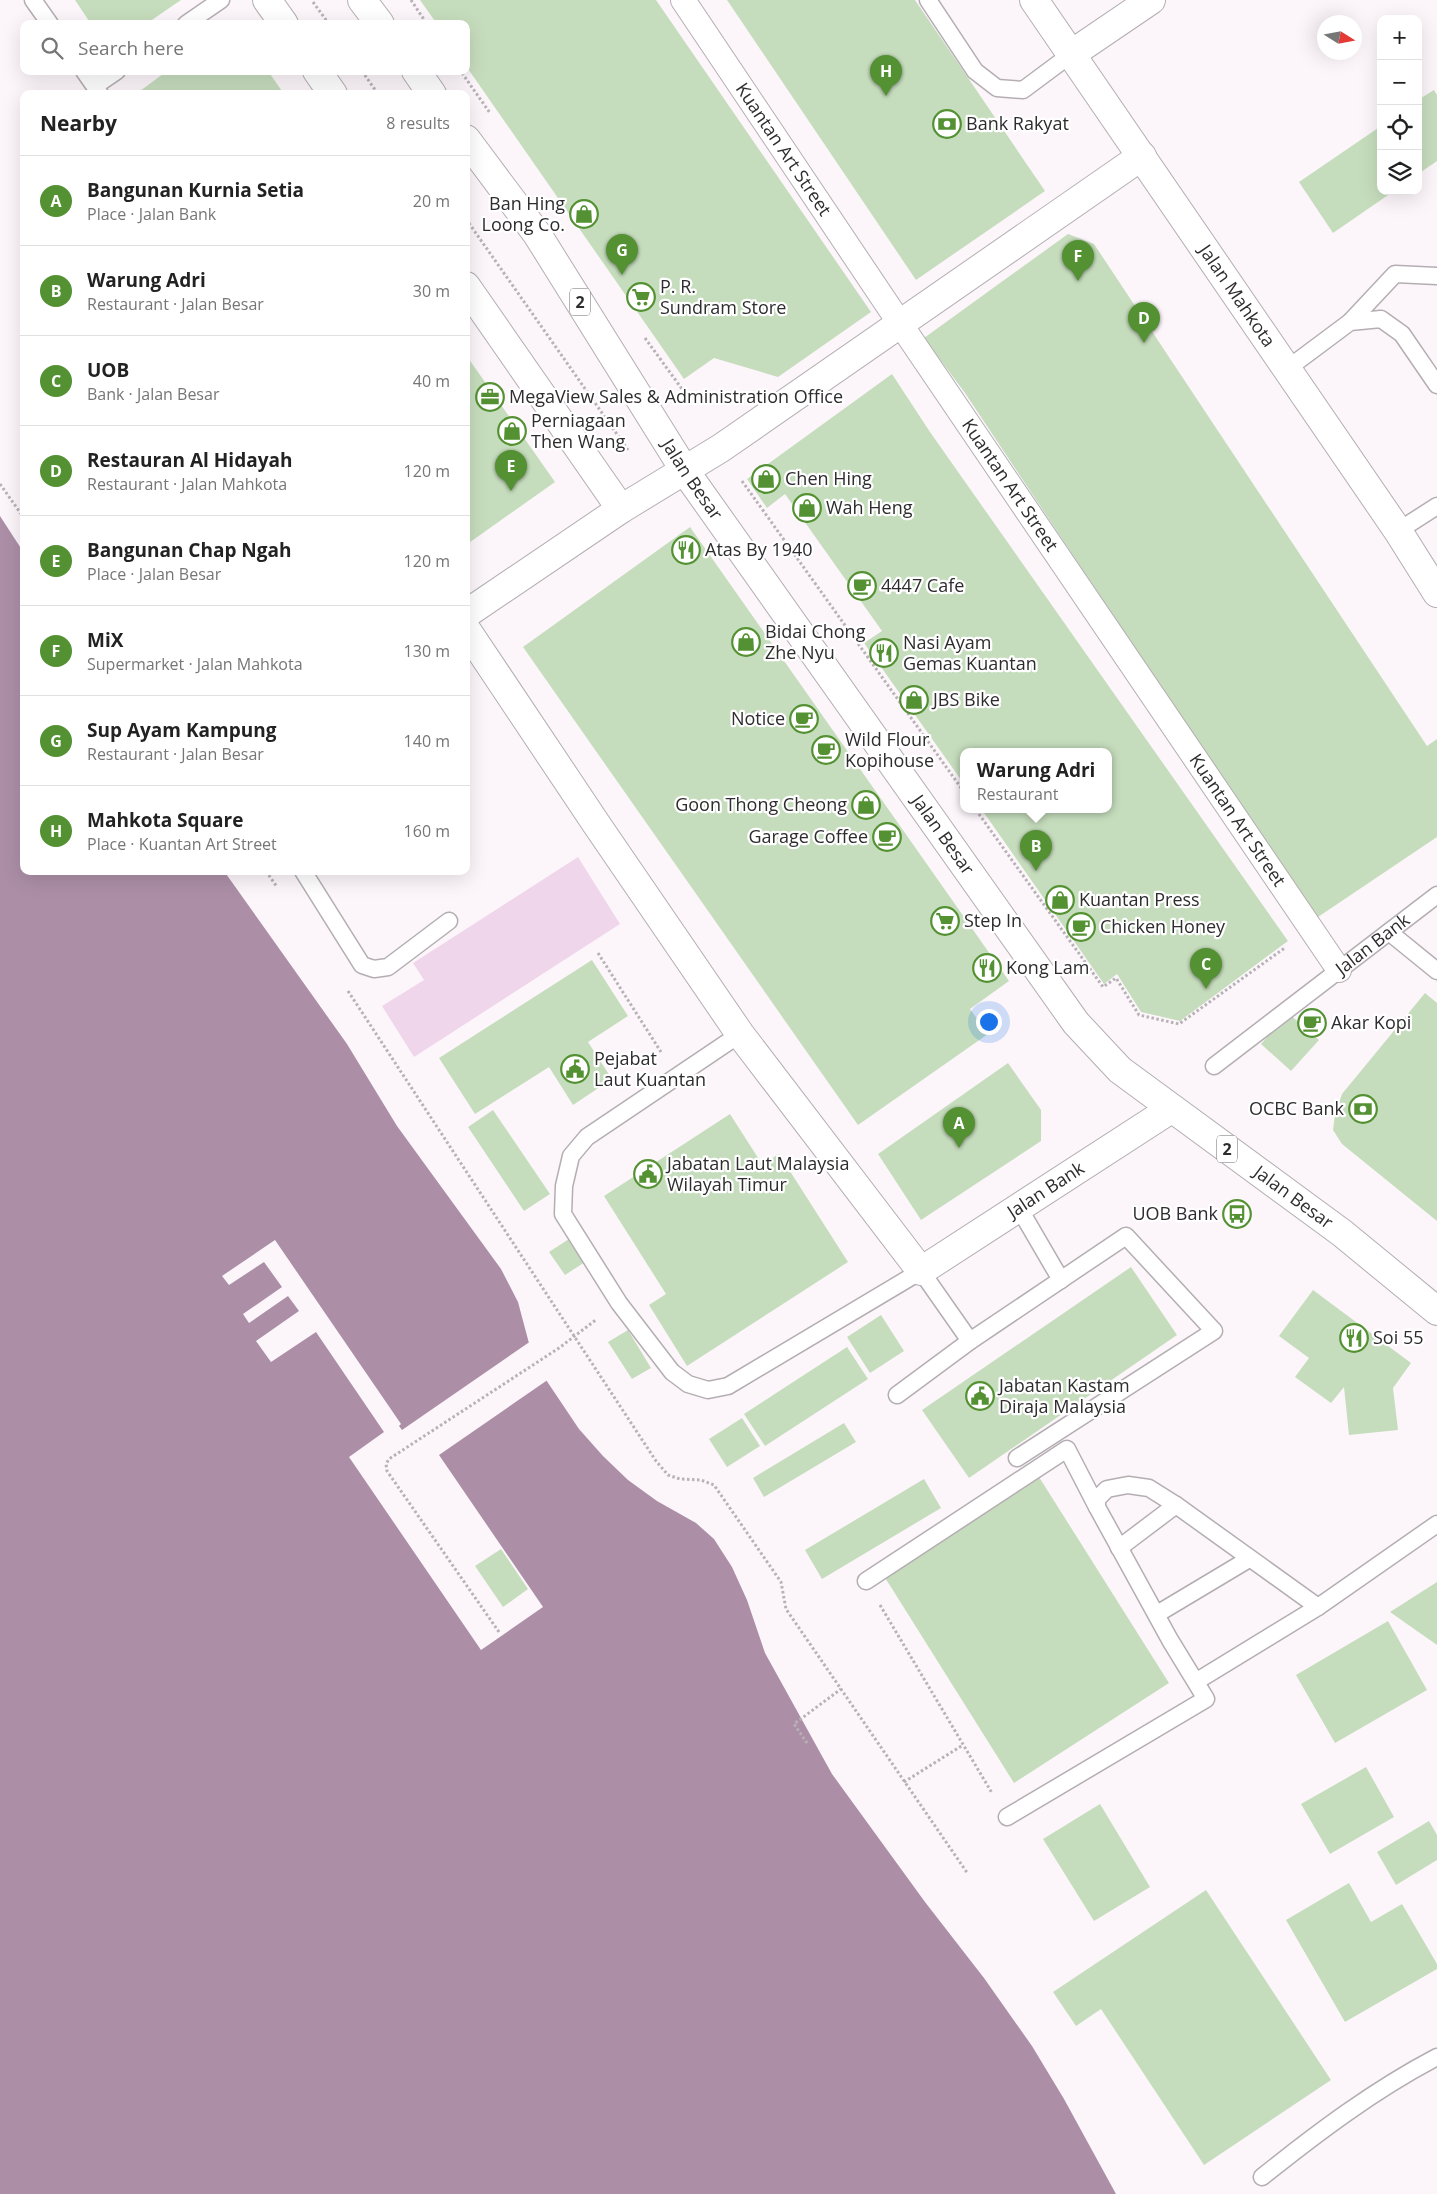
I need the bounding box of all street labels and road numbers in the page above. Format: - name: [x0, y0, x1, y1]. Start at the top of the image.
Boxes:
- street label: Kuantan Art Street: [731, 78, 837, 220]
- street label: Jalan Mahkota: [1193, 238, 1281, 351]
- road number: 2: [570, 288, 590, 316]
- street label: Kuantan Art Street: [957, 414, 1064, 556]
- street label: Jalan Besar: [656, 432, 729, 525]
- street label: Kuantan Art Street: [1185, 749, 1292, 891]
- street label: Jalan Besar: [906, 788, 981, 880]
- street label: Jalan Bank: [1329, 907, 1414, 981]
- road number: 2: [1217, 1136, 1237, 1162]
- street label: Jalan Bank: [1000, 1155, 1089, 1224]
- street label: Jalan Besar: [1248, 1158, 1339, 1234]

